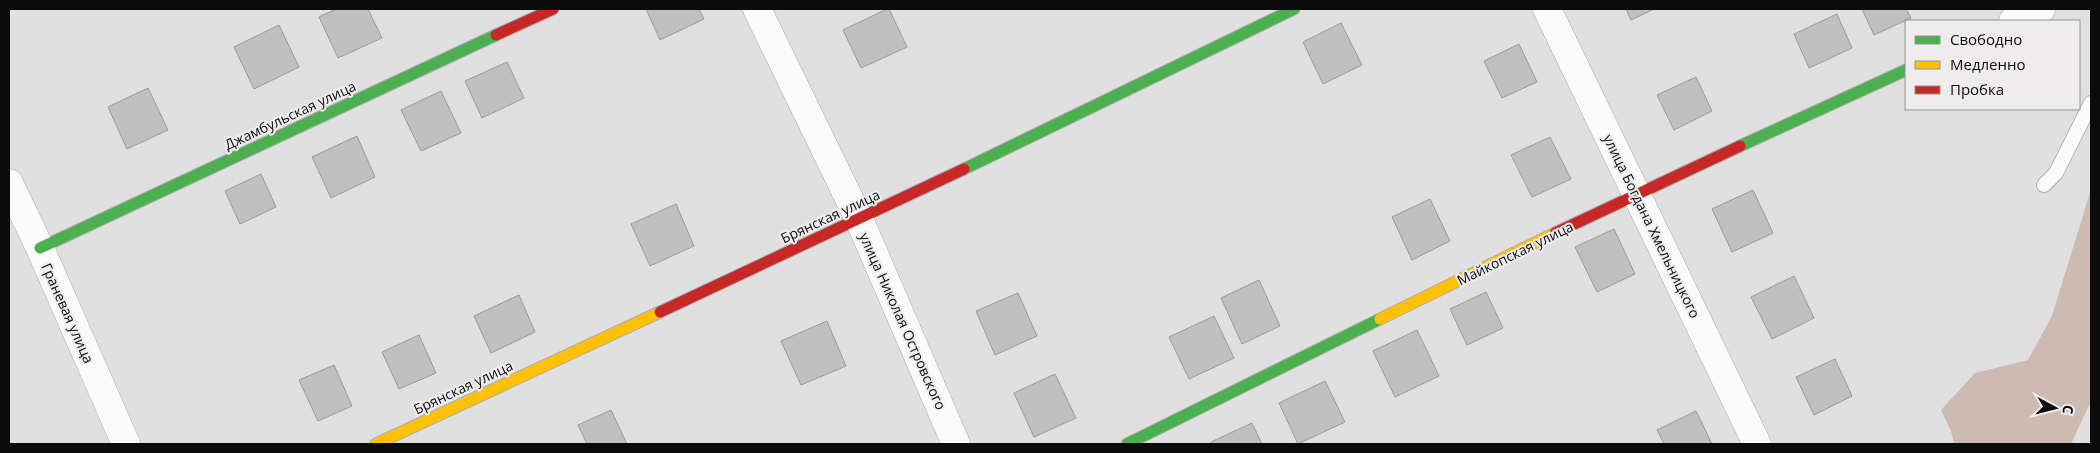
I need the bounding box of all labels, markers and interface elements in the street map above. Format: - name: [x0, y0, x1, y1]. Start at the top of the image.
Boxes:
- legend: [1905, 20, 2080, 110]
- text: Свободно: [1950, 29, 2022, 49]
- text: Медленно: [1950, 54, 2026, 74]
- street label: Джамбульская улица: [221, 76, 359, 154]
- text: Пробка: [1950, 79, 2004, 99]
- street label: улица Богдана Хмельницкого: [1599, 131, 1705, 321]
- street label: Брянская улица: [777, 185, 883, 247]
- street label: Майкопская улица: [1454, 217, 1576, 289]
- street label: улица Николая Островского: [855, 229, 951, 413]
- street label: Граневая улица: [37, 260, 99, 366]
- street label: Брянская улица: [410, 356, 516, 418]
- north arrow: [2030, 383, 2080, 433]
- text: С: [2058, 404, 2078, 415]

